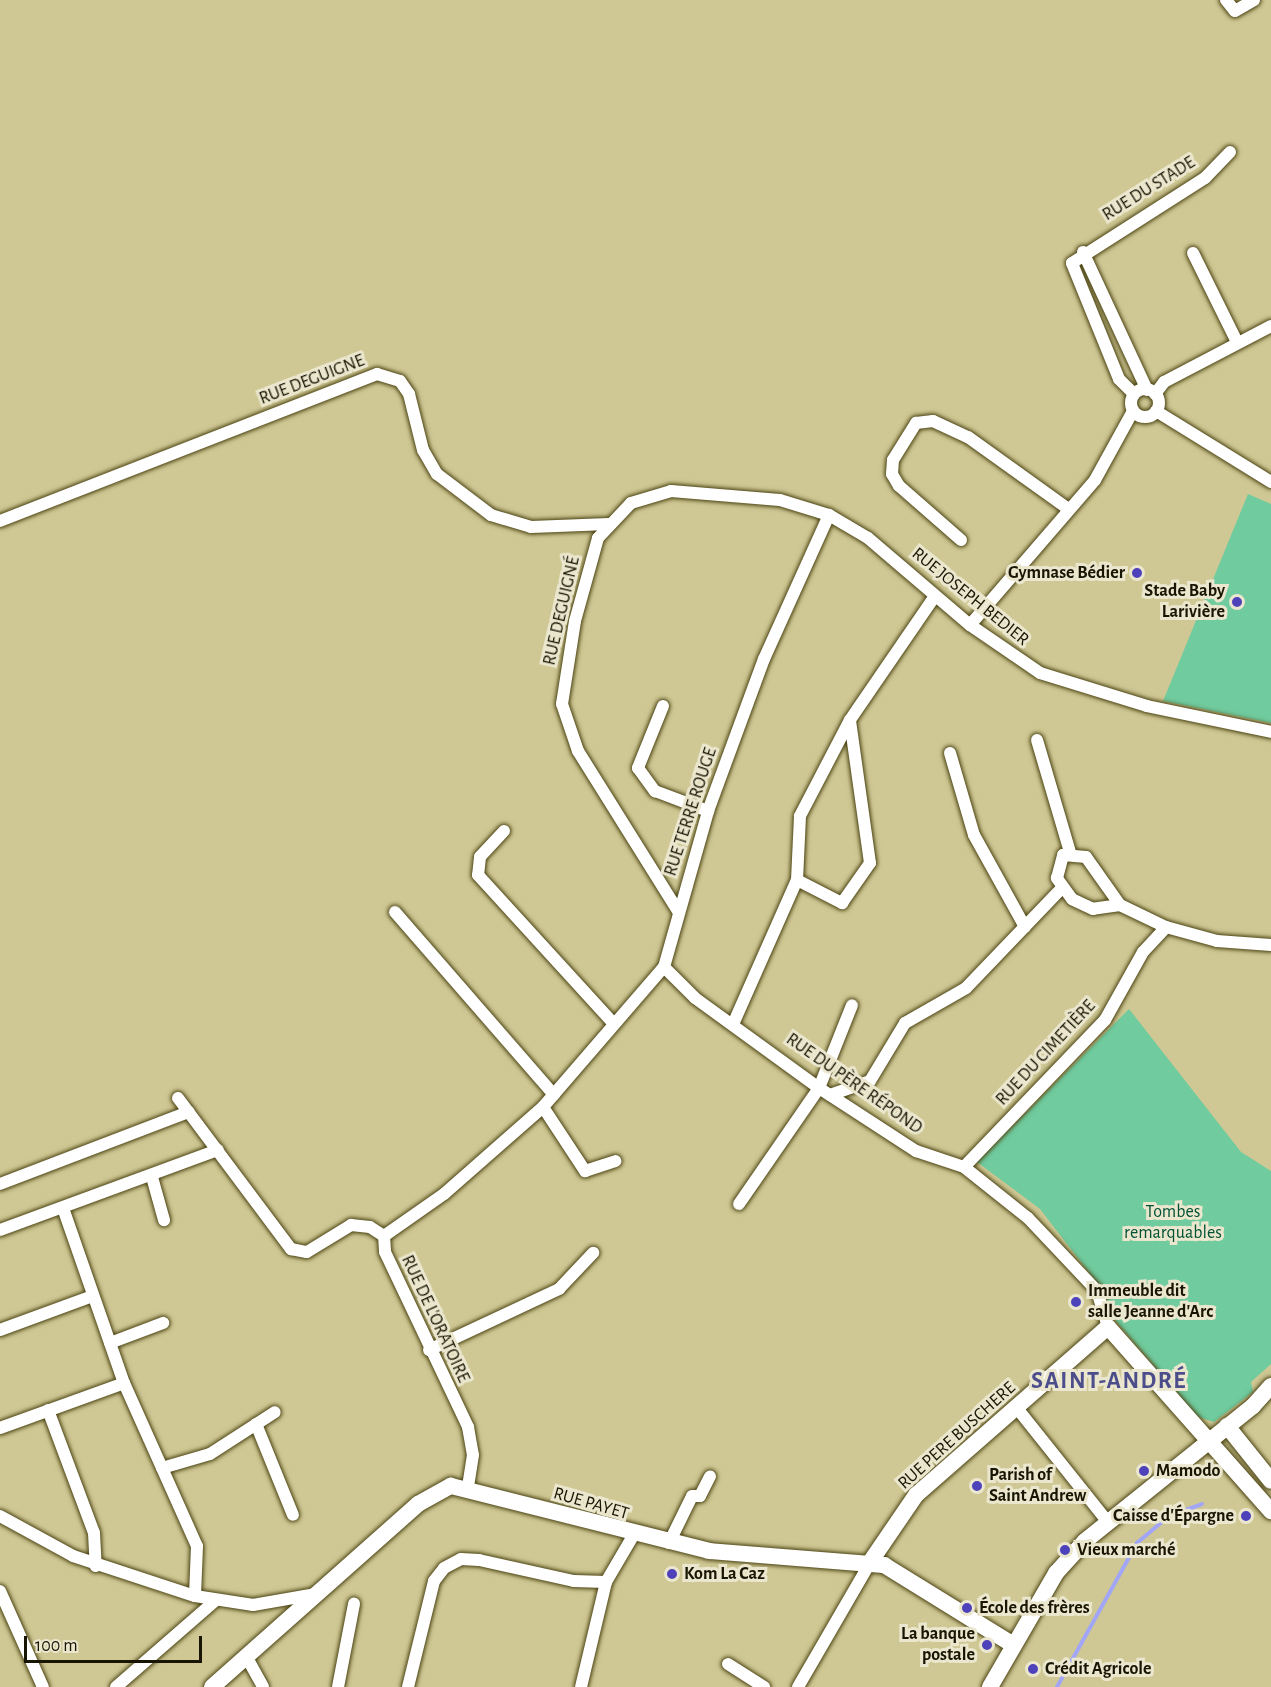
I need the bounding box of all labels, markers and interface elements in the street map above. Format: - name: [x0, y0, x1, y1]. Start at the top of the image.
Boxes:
- street label: RUE DU STADE: [1099, 152, 1199, 226]
- street label: RUE DEGUIGNE: [256, 350, 368, 410]
- street label: RUE JOSEPH BEDIER: [907, 543, 1033, 651]
- street label: RUE DEGUIGNÉ: [539, 555, 585, 667]
- place label: Gymnase Bédier: [1008, 562, 1125, 584]
- marker: Gymnase Bédier: [1130, 566, 1144, 580]
- place label: Stade Baby Larivière: [1144, 581, 1225, 624]
- marker: Stade Baby Larivière: [1230, 595, 1244, 609]
- street label: RUE TERRE ROUGE: [660, 745, 722, 879]
- street label: RUE DU CIMETIÈRE: [992, 996, 1100, 1110]
- street label: RUE DU PÈRE RÉPOND: [782, 1029, 926, 1139]
- park label: Tombes remarquables: [1124, 1202, 1222, 1244]
- street label: RUE DE L'ORATOIRE: [396, 1252, 474, 1386]
- place label: Immeuble dit salle Jeanne d'Arc: [1088, 1281, 1213, 1324]
- marker: Immeuble dit salle Jeanne d'Arc: [1069, 1295, 1083, 1309]
- district label: SAINT-ANDRÉ: [1031, 1368, 1187, 1396]
- street label: RUE PERE BUSCHERE: [894, 1378, 1020, 1494]
- place label: Mamodo: [1156, 1460, 1220, 1482]
- marker: Mamodo: [1137, 1464, 1151, 1478]
- place label: Parish of Saint Andrew: [989, 1465, 1086, 1508]
- marker: Parish of Saint Andrew: [970, 1479, 984, 1493]
- street label: RUE PAYET: [551, 1483, 631, 1525]
- place label: Caisse d'Épargne: [1113, 1505, 1234, 1527]
- marker: Caisse d'Épargne: [1239, 1509, 1253, 1523]
- place label: Vieux marché: [1077, 1539, 1175, 1561]
- marker: Vieux marché: [1058, 1543, 1072, 1557]
- place label: Kom La Caz: [684, 1563, 765, 1585]
- marker: Kom La Caz: [665, 1567, 679, 1581]
- place label: École des frères: [979, 1597, 1090, 1619]
- marker: École des frères: [960, 1601, 974, 1615]
- scale bar: [27, 1624, 206, 1662]
- place label: La banque postale: [901, 1624, 975, 1666]
- text: 100 m: [35, 1637, 78, 1655]
- marker: La banque postale: [980, 1638, 994, 1652]
- place label: Crédit Agricole: [1045, 1658, 1152, 1680]
- marker: Crédit Agricole: [1026, 1662, 1040, 1676]

